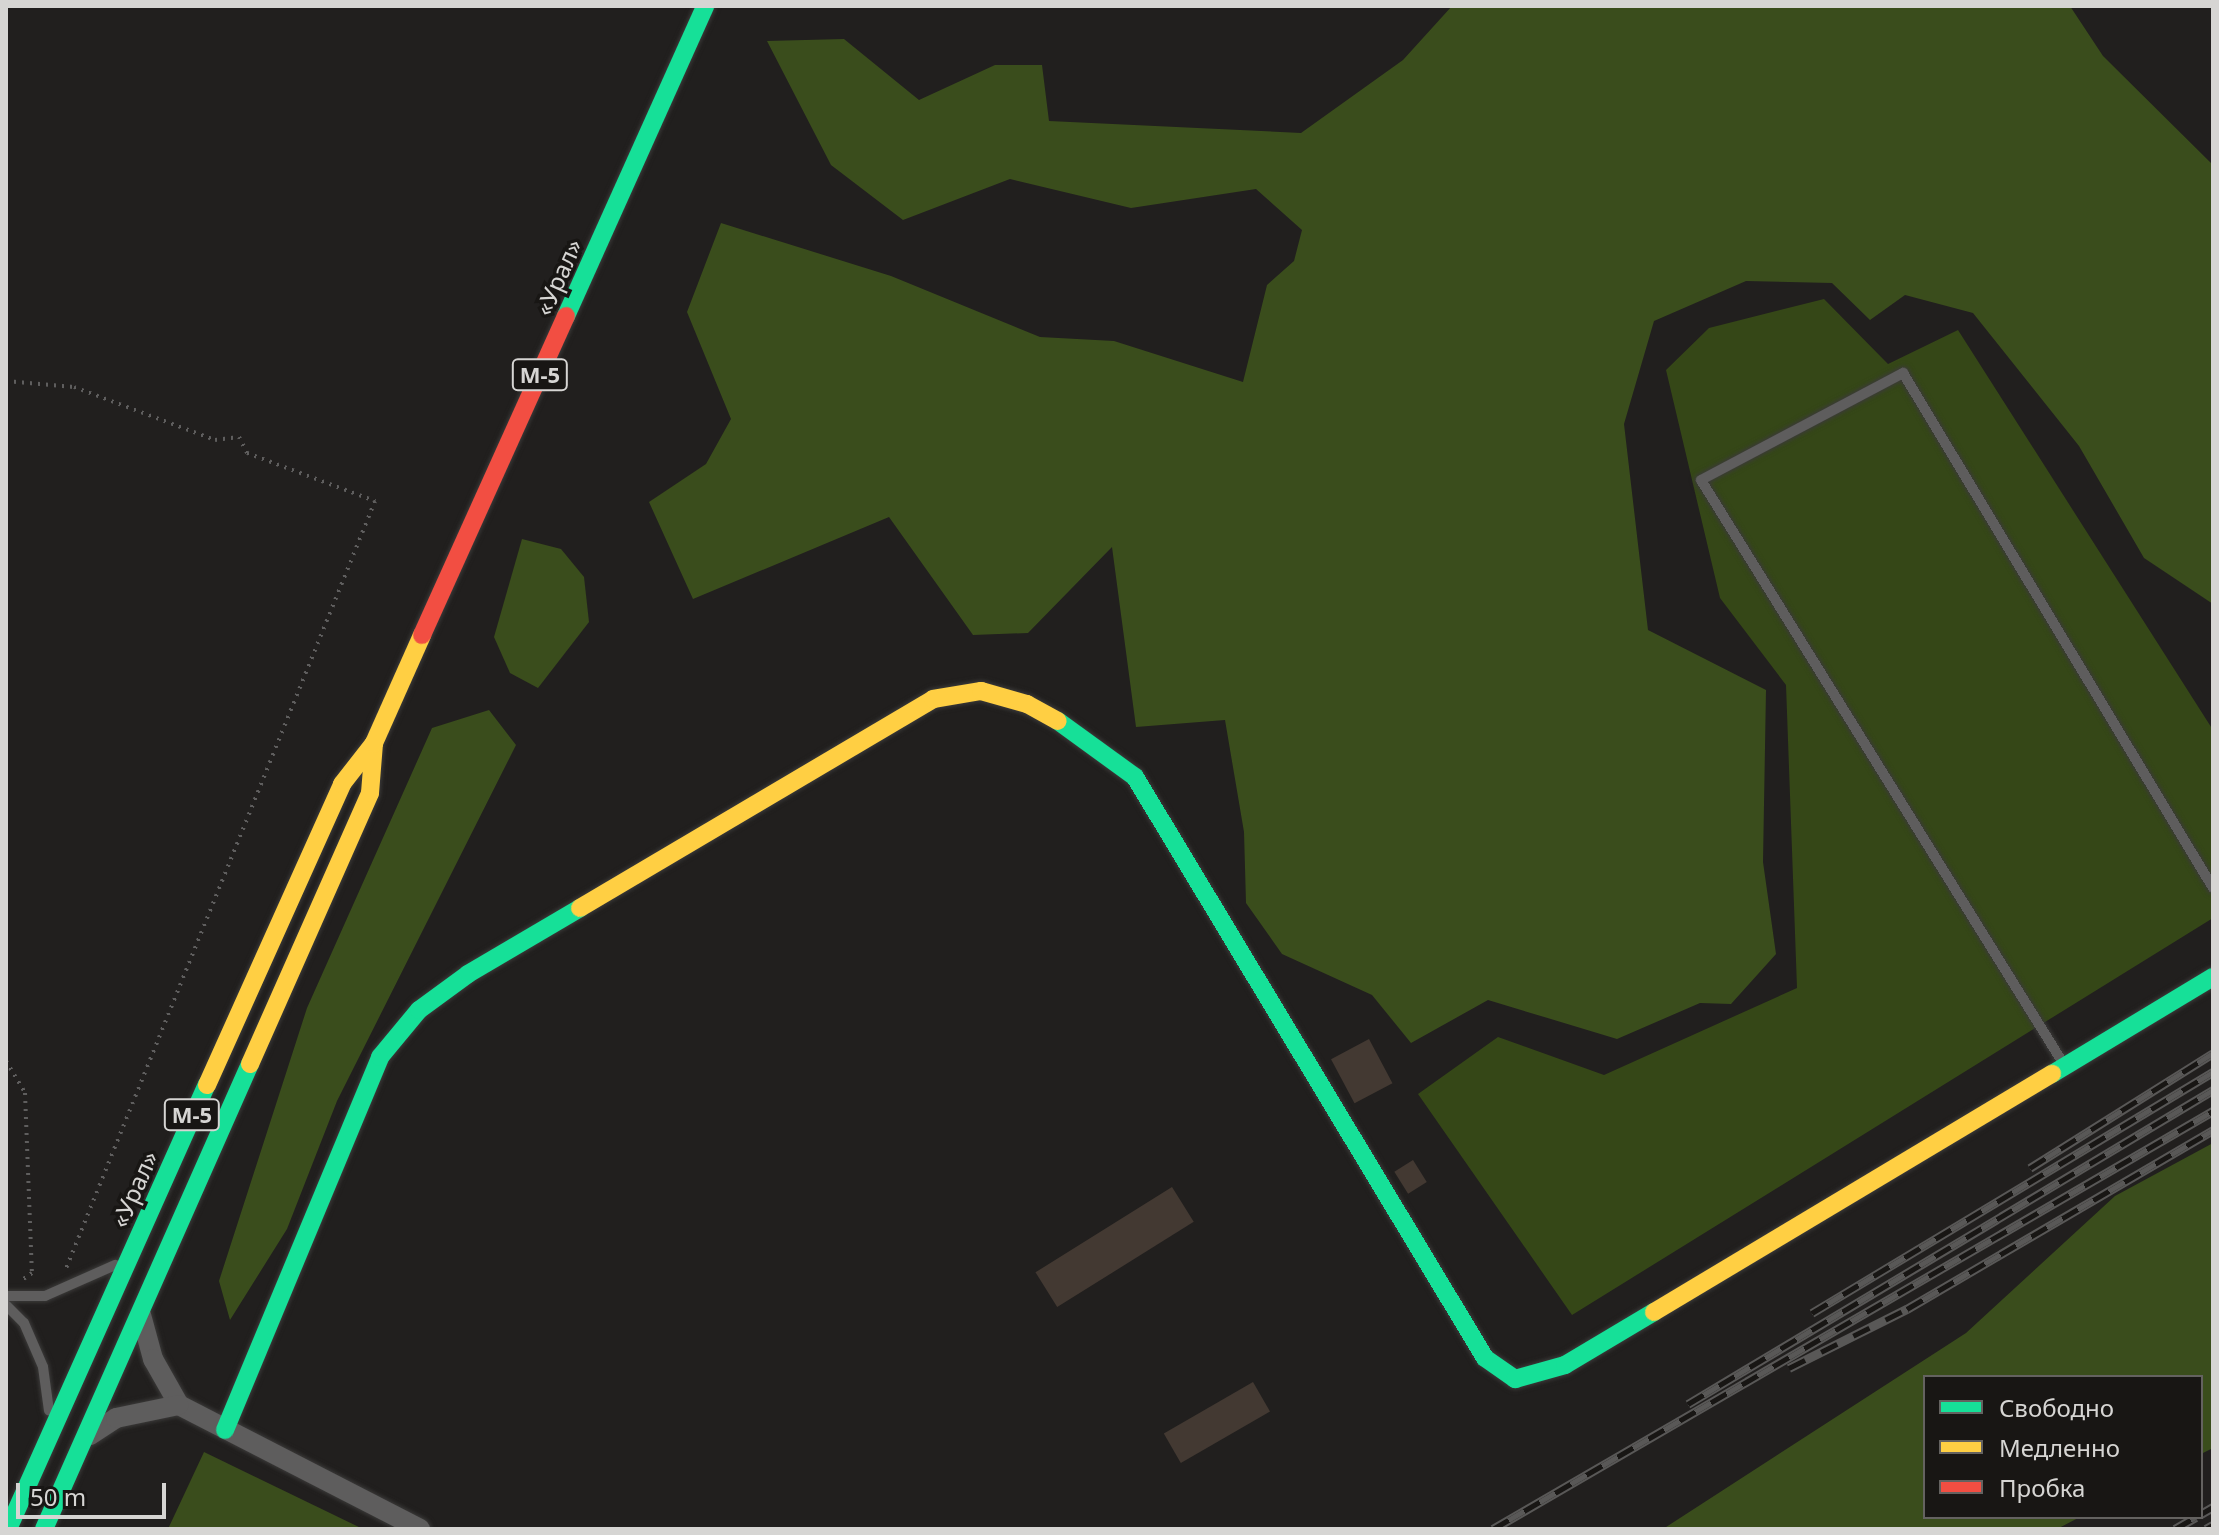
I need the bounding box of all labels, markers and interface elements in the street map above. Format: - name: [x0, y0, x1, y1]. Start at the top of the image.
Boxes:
- street label: «Урал»: [528, 234, 588, 320]
- road number: М-5: [510, 357, 570, 393]
- road number: М-5: [162, 1097, 222, 1133]
- street label: «Урал»: [104, 1146, 164, 1232]
- legend: [1923, 1375, 2203, 1519]
- text: Свободно: [1999, 1391, 2114, 1424]
- text: Медленно: [1999, 1431, 2120, 1464]
- scale bar: [20, 1467, 170, 1517]
- text: Пробка: [1999, 1471, 2085, 1504]
- text: 50 m: [30, 1480, 86, 1513]

